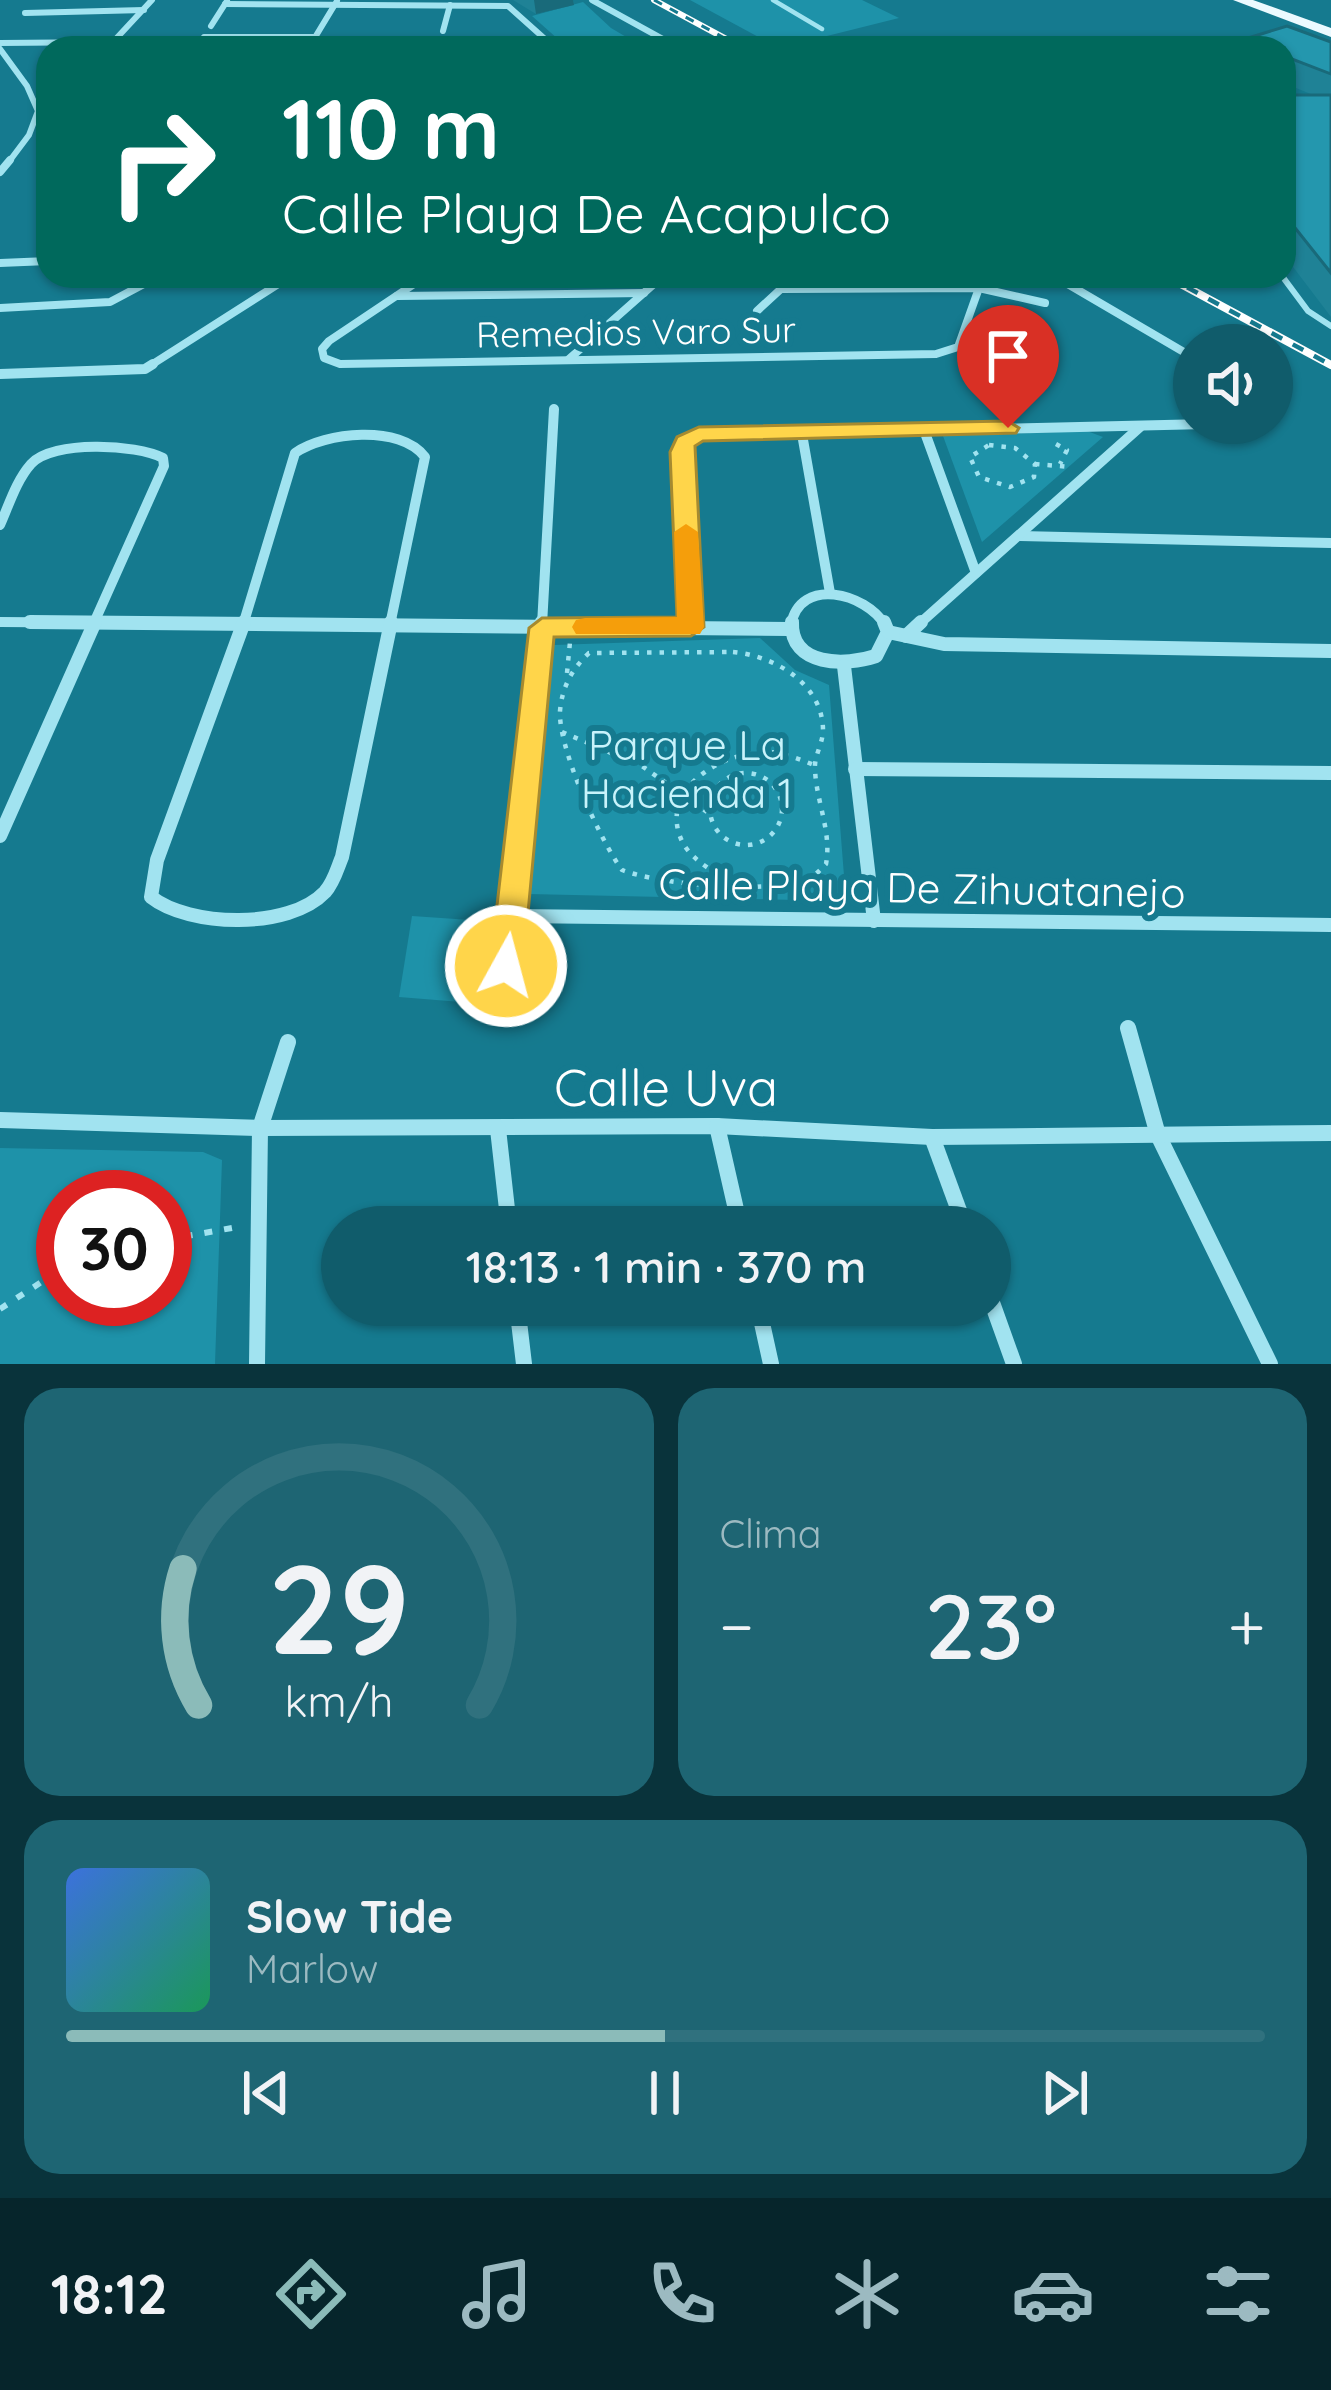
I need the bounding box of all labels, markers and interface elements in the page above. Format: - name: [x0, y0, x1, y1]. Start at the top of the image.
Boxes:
- text: 110 m: [282, 75, 500, 180]
- icon: right: [84, 84, 240, 240]
- text: Calle Playa De Acapulco: [282, 179, 891, 247]
- pin: [957, 305, 1059, 428]
- street label: Remedios Varo Sur: [476, 306, 796, 357]
- icon: arrive: [975, 323, 1041, 389]
- map controls: [1173, 324, 1293, 444]
- button: sound: [1173, 324, 1293, 444]
- park label: Parque La Hacienda 1: [581, 718, 793, 819]
- street label: Calle Playa De Zihuatanejo: [658, 856, 1186, 919]
- position arrow: [443, 903, 569, 1029]
- street label: Calle Uva: [554, 1055, 778, 1119]
- speed limit sign: 30: [36, 1170, 192, 1326]
- text: 18:13 · 1 min · 370 m: [466, 1238, 866, 1294]
- text: Clima: [720, 1509, 822, 1558]
- text: 29: [268, 1529, 410, 1685]
- text: 23°: [925, 1569, 1057, 1682]
- text: −: [720, 1584, 754, 1667]
- text: +: [1228, 1584, 1265, 1667]
- text: km/h: [284, 1674, 393, 1728]
- text: Slow Tide: [246, 1888, 453, 1944]
- text: Marlow: [246, 1944, 378, 1993]
- icon: previous: [233, 2060, 299, 2126]
- icon: pause: [632, 2060, 698, 2126]
- icon: next: [1032, 2060, 1098, 2126]
- icon: directions: [269, 2252, 353, 2336]
- icon: music: [455, 2252, 539, 2336]
- icon: phone: [640, 2252, 724, 2336]
- icon: climate: [825, 2252, 909, 2336]
- icon: car: [1011, 2252, 1095, 2336]
- icon: filters: [1196, 2252, 1280, 2336]
- text: 18:12: [51, 2260, 168, 2328]

